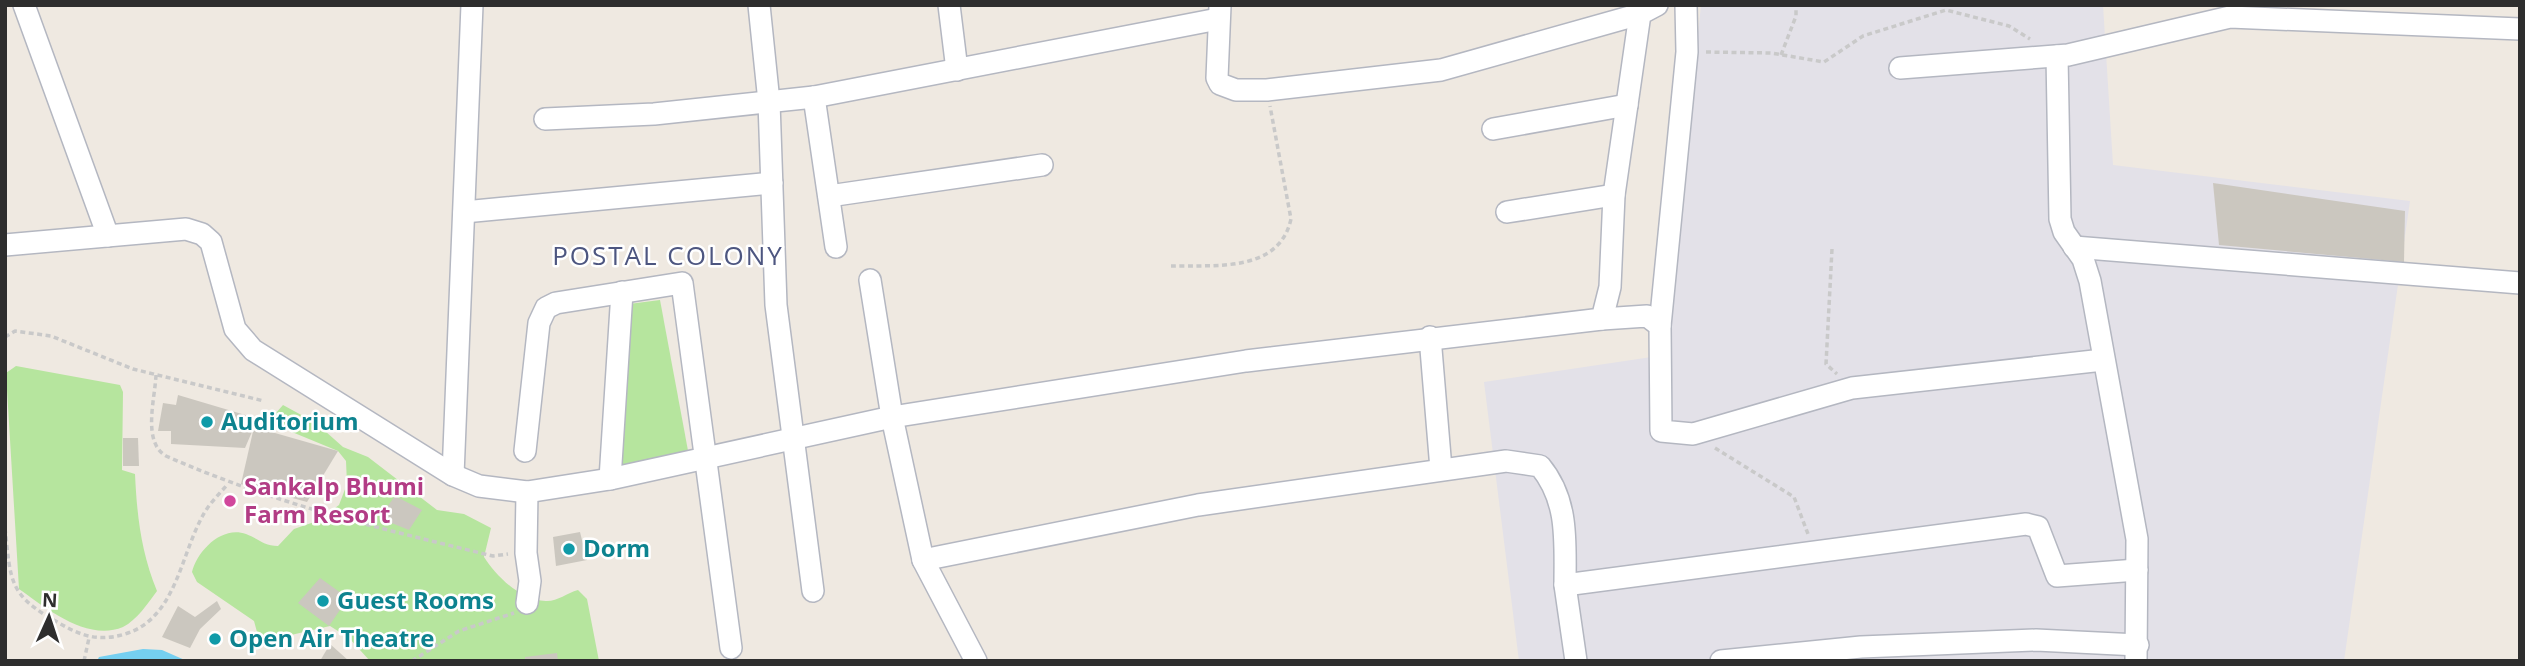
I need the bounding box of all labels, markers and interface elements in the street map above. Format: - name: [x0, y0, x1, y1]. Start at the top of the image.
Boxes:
- district label: POSTAL COLONY: [552, 237, 784, 273]
- place label: Auditorium: [221, 404, 359, 437]
- marker: Auditorium: [199, 414, 215, 430]
- place label: Sankalp Bhumi Farm Resort: [244, 469, 424, 530]
- marker: Sankalp Bhumi Farm Resort: [222, 493, 238, 509]
- place label: Dorm: [583, 531, 650, 564]
- marker: Dorm: [561, 541, 577, 557]
- north arrow: [14, 582, 84, 652]
- place label: Guest Rooms: [337, 583, 494, 616]
- text: N: [41, 587, 58, 613]
- marker: Guest Rooms: [315, 593, 331, 609]
- place label: Open Air Theatre: [229, 621, 434, 654]
- marker: Open Air Theatre: [207, 631, 223, 647]

